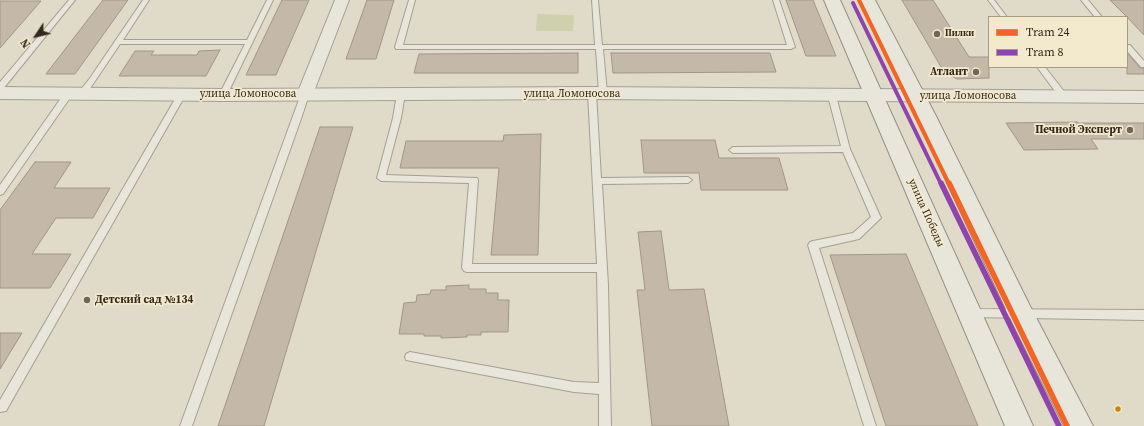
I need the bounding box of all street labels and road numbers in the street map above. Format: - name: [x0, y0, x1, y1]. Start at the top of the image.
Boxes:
- street label: улица Ломоносова: [200, 87, 296, 101]
- street label: улица Ломоносова: [524, 87, 620, 101]
- street label: улица Ломоносова: [920, 89, 1016, 103]
- street label: улица Победы: [905, 177, 947, 249]

